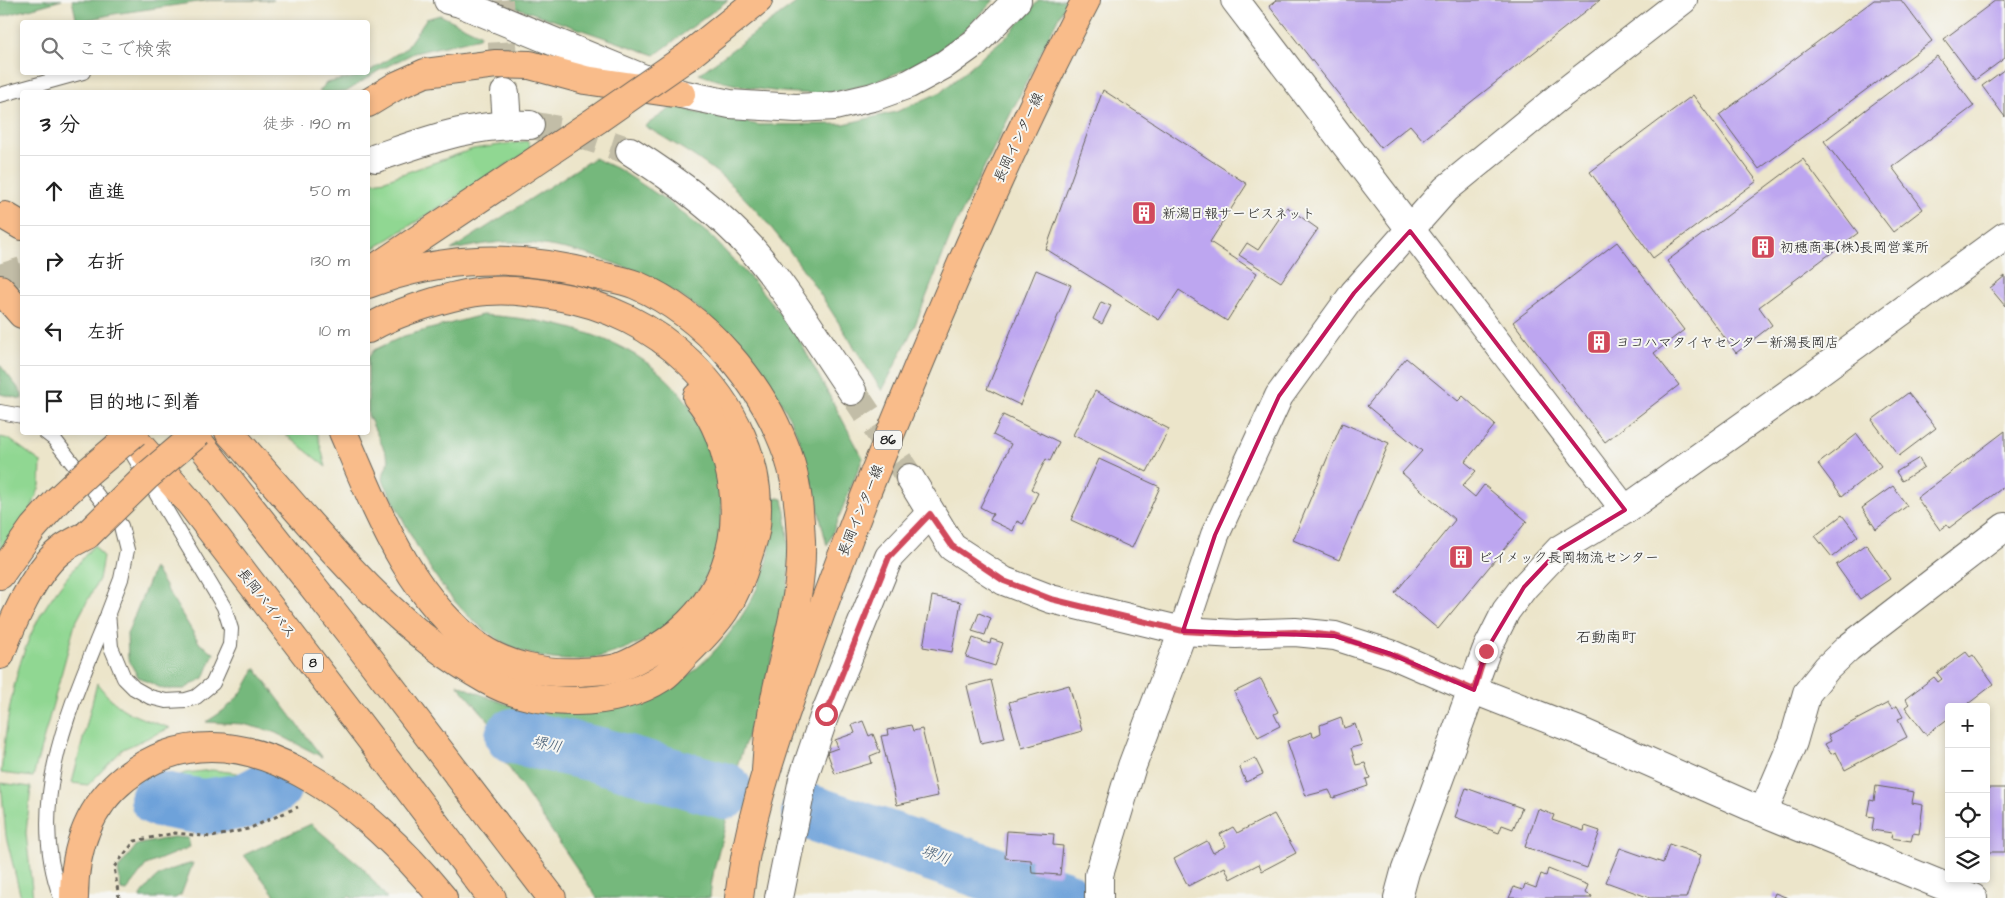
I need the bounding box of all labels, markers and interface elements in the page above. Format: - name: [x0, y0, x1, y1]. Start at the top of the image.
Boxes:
- search box: [20, 20, 370, 75]
- icon: search: [38, 34, 66, 62]
- text: ここで検索: [78, 36, 173, 63]
- street label: 長岡インター線: [989, 89, 1049, 186]
- text: 3 分: [40, 110, 80, 139]
- text: 徒歩 · 190 m: [263, 113, 350, 135]
- icon: ahead: [40, 177, 68, 205]
- text: 直進: [87, 179, 125, 206]
- text: 50 m: [310, 180, 350, 202]
- building icon: 新潟日報サービスネット: [1131, 200, 1157, 226]
- place label: 新潟日報サービスネット: [1162, 204, 1315, 224]
- building icon: 初穂商事(株)長岡営業所: [1750, 234, 1776, 260]
- place label: 初穂商事(株)長岡営業所: [1780, 238, 1929, 258]
- icon: right: [40, 247, 68, 275]
- text: 右折: [87, 249, 125, 276]
- text: 130 m: [311, 250, 350, 272]
- icon: left: [40, 317, 68, 345]
- text: 左折: [87, 319, 125, 346]
- text: 10 m: [319, 320, 350, 342]
- building icon: ヨコハマタイヤセンター新潟長岡店: [1586, 329, 1612, 355]
- place label: ヨコハマタイヤセンター新潟長岡店: [1616, 333, 1839, 353]
- icon: arrive: [40, 387, 68, 415]
- text: 目的地に到着: [87, 389, 201, 416]
- road number: 86: [874, 430, 902, 450]
- street label: 長岡インター線: [833, 461, 888, 559]
- building icon: ビイメック長岡物流センター: [1448, 544, 1474, 570]
- place label: ビイメック長岡物流センター: [1478, 548, 1659, 568]
- street label: 長岡バイパス: [233, 564, 300, 643]
- district label: 石動南町: [1576, 627, 1637, 648]
- route end: [1475, 640, 1498, 663]
- road number: 8: [303, 654, 323, 672]
- route start: [815, 703, 838, 726]
- map controls: [1945, 703, 1990, 883]
- button: +: [1945, 703, 1990, 748]
- water label: 堺川: [530, 731, 564, 758]
- button: −: [1945, 748, 1990, 793]
- button: locate: [1945, 793, 1990, 838]
- button: layers: [1945, 838, 1990, 883]
- water label: 堺川: [918, 841, 953, 870]

